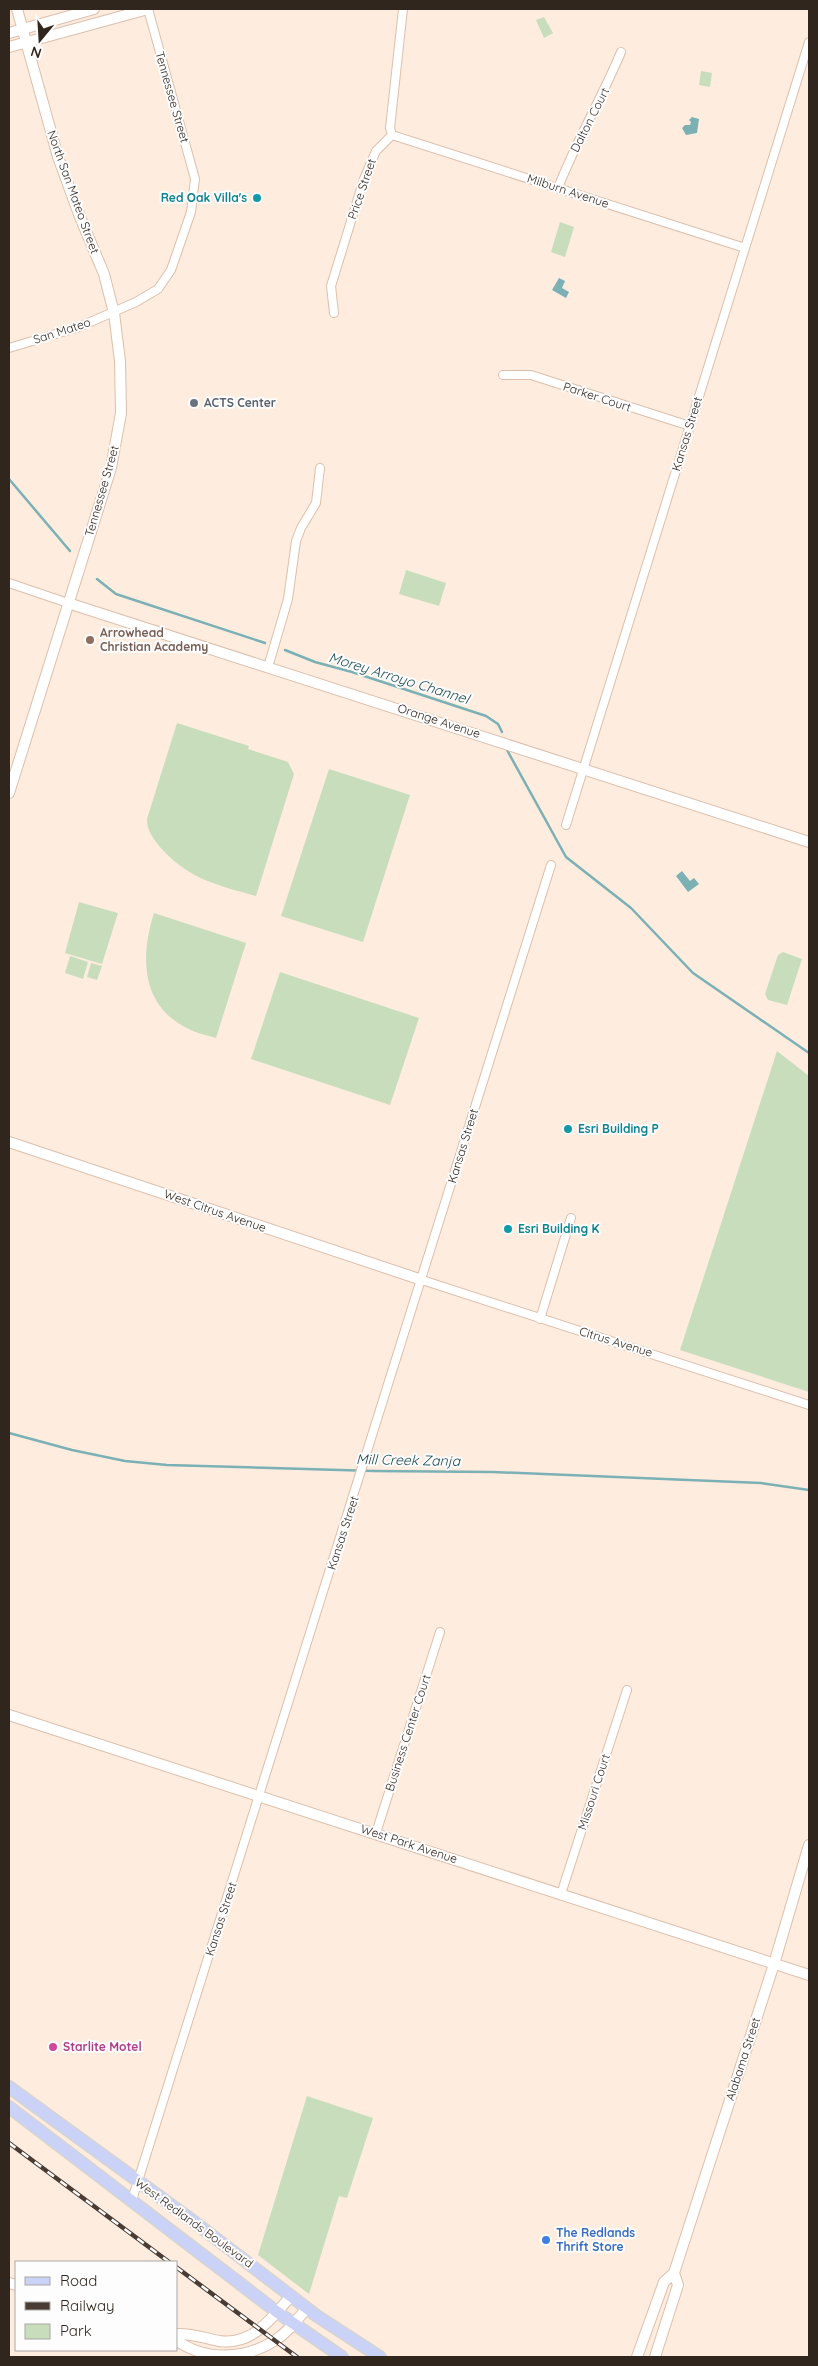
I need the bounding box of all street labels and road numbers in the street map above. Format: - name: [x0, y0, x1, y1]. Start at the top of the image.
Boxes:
- street label: Tennessee Street: [152, 50, 193, 144]
- street label: Dalton Court: [567, 85, 612, 155]
- street label: North San Mateo Street: [44, 128, 103, 256]
- street label: Price Street: [344, 156, 379, 221]
- street label: Milburn Avenue: [525, 170, 611, 211]
- street label: San Mateo: [31, 314, 92, 347]
- street label: Parker Court: [561, 379, 633, 415]
- street label: Kansas Street: [668, 395, 705, 473]
- street label: Tennessee Street: [81, 444, 122, 538]
- street label: Orange Avenue: [396, 700, 483, 741]
- street label: Kansas Street: [444, 1107, 481, 1185]
- street label: West Citrus Avenue: [162, 1186, 268, 1235]
- street label: Citrus Avenue: [578, 1323, 655, 1360]
- street label: Kansas Street: [323, 1494, 362, 1572]
- street label: Business Center Court: [382, 1673, 433, 1793]
- street label: Missouri Court: [574, 1752, 613, 1832]
- street label: West Park Avenue: [359, 1821, 460, 1866]
- street label: Kansas Street: [201, 1880, 240, 1958]
- street label: Alabama Street: [722, 2015, 763, 2102]
- street label: West Redlands Boulevard: [132, 2175, 256, 2271]

